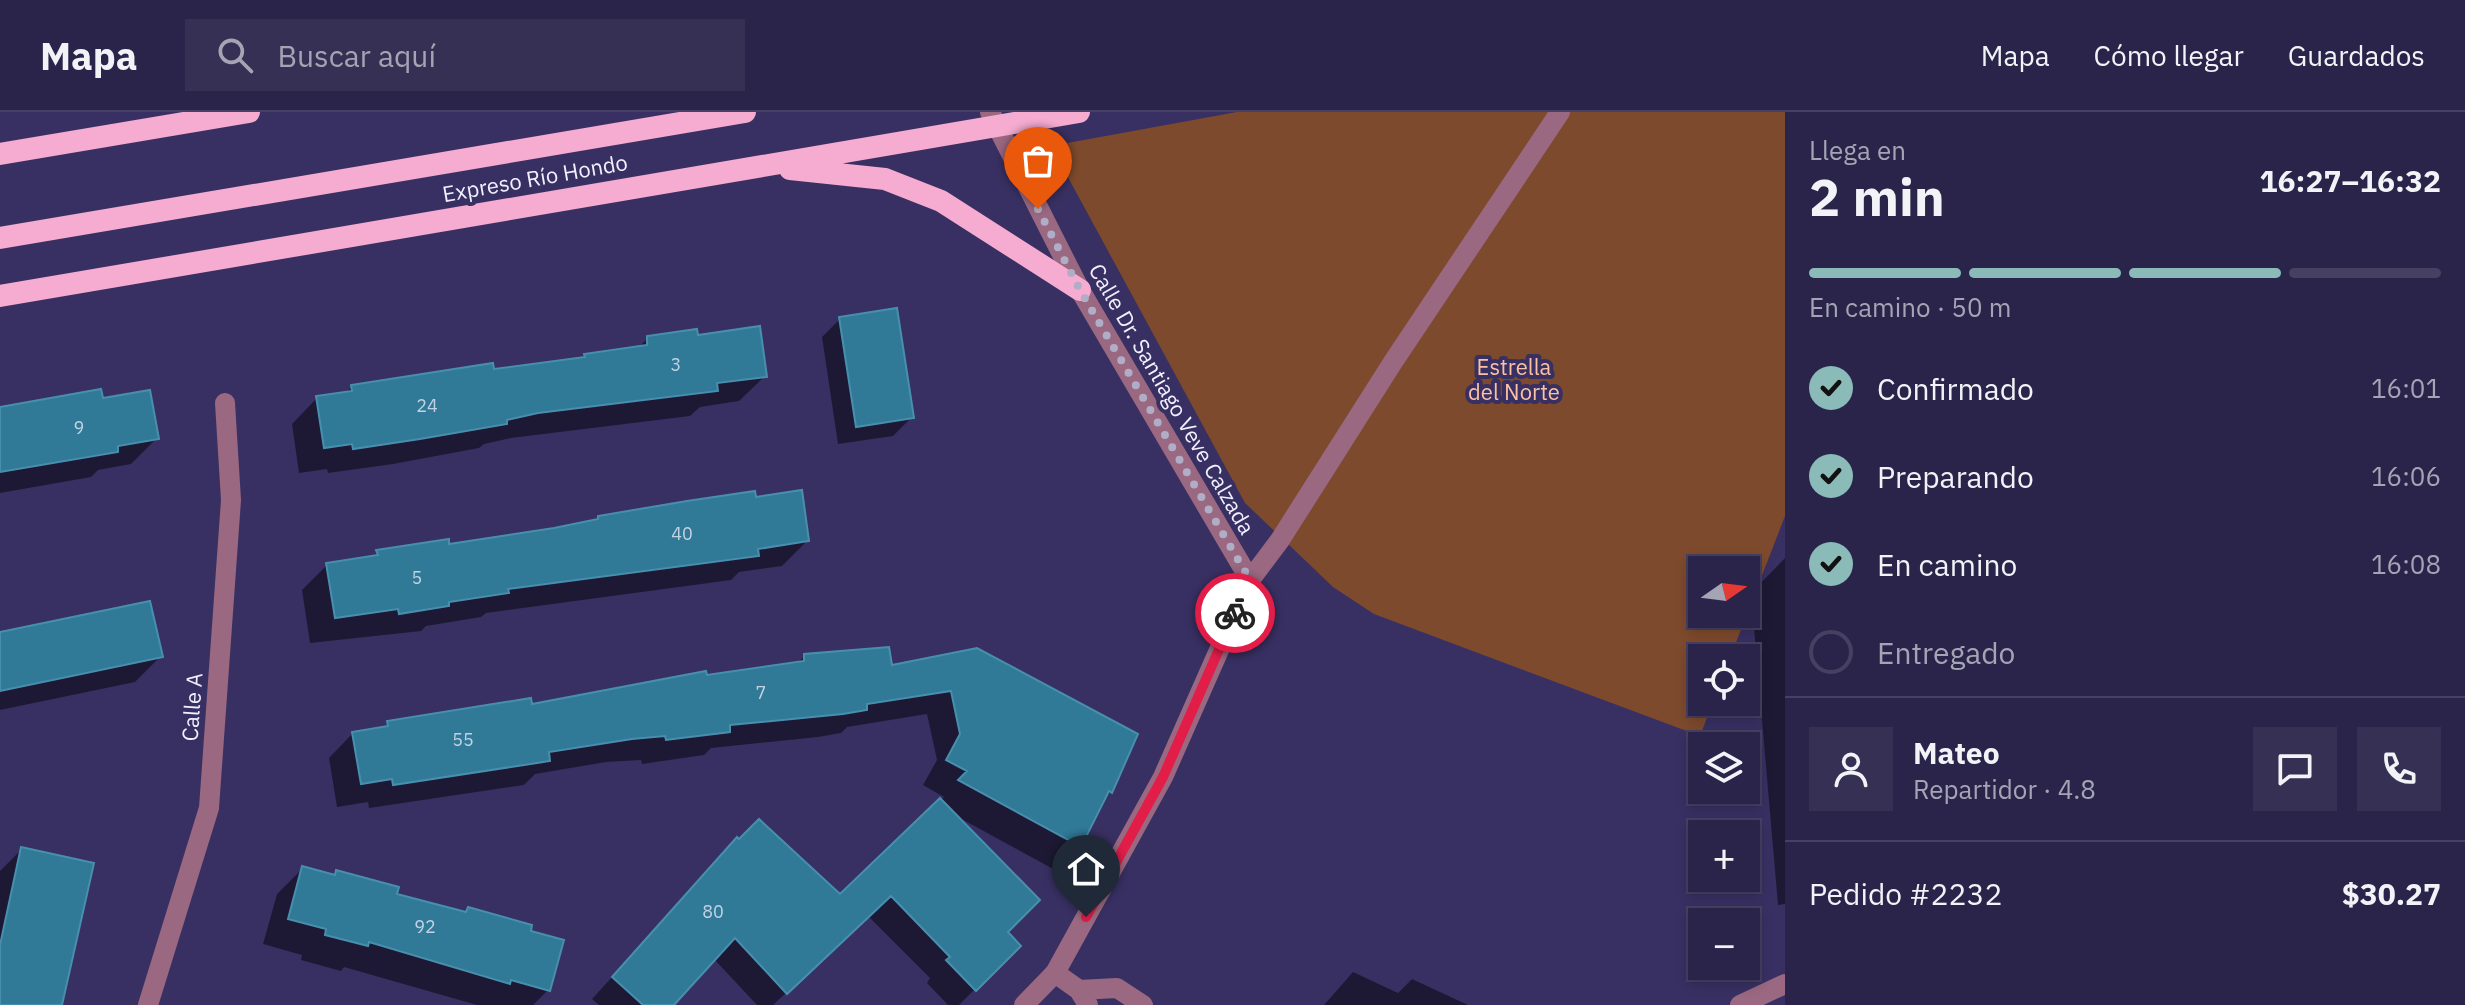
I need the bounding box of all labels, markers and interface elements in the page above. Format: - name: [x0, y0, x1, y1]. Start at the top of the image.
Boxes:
- search box: [185, 19, 745, 91]
- text: Mapa: [40, 31, 137, 80]
- icon: search: [213, 33, 257, 77]
- text: Buscar aquí: [277, 36, 436, 75]
- text: Mapa: [1981, 37, 2050, 74]
- text: Cómo llegar: [2094, 37, 2244, 74]
- text: Guardados: [2288, 37, 2425, 74]
- pin: [1004, 127, 1072, 209]
- text: Llega en: [1809, 133, 1906, 167]
- icon: bag: [1016, 139, 1060, 183]
- street label: Expreso Río Hondo: [440, 147, 630, 208]
- text: 16:27–16:32: [2260, 161, 2441, 200]
- text: 2 min: [1809, 163, 1945, 230]
- street label: Calle Dr. Santiago Veve Calzada: [1083, 258, 1262, 540]
- text: En camino · 50 m: [1809, 290, 2011, 324]
- park label: Estrella del Norte: [1468, 352, 1560, 406]
- house number: 3: [671, 353, 681, 376]
- icon: check: [1809, 366, 1853, 410]
- text: Confirmado: [1877, 369, 2034, 408]
- text: 16:01: [2371, 371, 2441, 405]
- house number: 24: [416, 394, 438, 417]
- house number: 9: [74, 416, 84, 439]
- icon: check: [1809, 454, 1853, 498]
- text: Preparando: [1877, 457, 2034, 496]
- text: 16:06: [2371, 459, 2441, 493]
- house number: 40: [671, 522, 693, 545]
- icon: check: [1809, 542, 1853, 586]
- text: En camino: [1877, 545, 2017, 584]
- text: 16:08: [2371, 547, 2441, 581]
- north arrow: [1688, 556, 1760, 628]
- map controls: [1688, 556, 1760, 980]
- house number: 5: [412, 566, 422, 589]
- courier: [1195, 573, 1275, 653]
- icon: bike: [1213, 591, 1257, 635]
- text: Entregado: [1877, 633, 2015, 672]
- button: locate: [1688, 644, 1760, 716]
- street label: Calle A: [175, 672, 208, 742]
- house number: 7: [756, 681, 766, 704]
- button: person: [1809, 727, 1893, 811]
- button: chat: [2253, 727, 2337, 811]
- button: phone: [2357, 727, 2441, 811]
- house number: 55: [452, 728, 474, 751]
- button: layers: [1688, 732, 1760, 804]
- text: Mateo: [1913, 733, 2000, 772]
- text: Repartidor · 4.8: [1913, 772, 2096, 806]
- button: +: [1688, 820, 1760, 892]
- pin: [1052, 835, 1120, 917]
- icon: home: [1064, 847, 1108, 891]
- text: Pedido #2232: [1809, 874, 2003, 913]
- text: $30.27: [2342, 874, 2441, 913]
- house number: 80: [702, 900, 724, 923]
- button: −: [1688, 908, 1760, 980]
- house number: 92: [414, 915, 436, 938]

